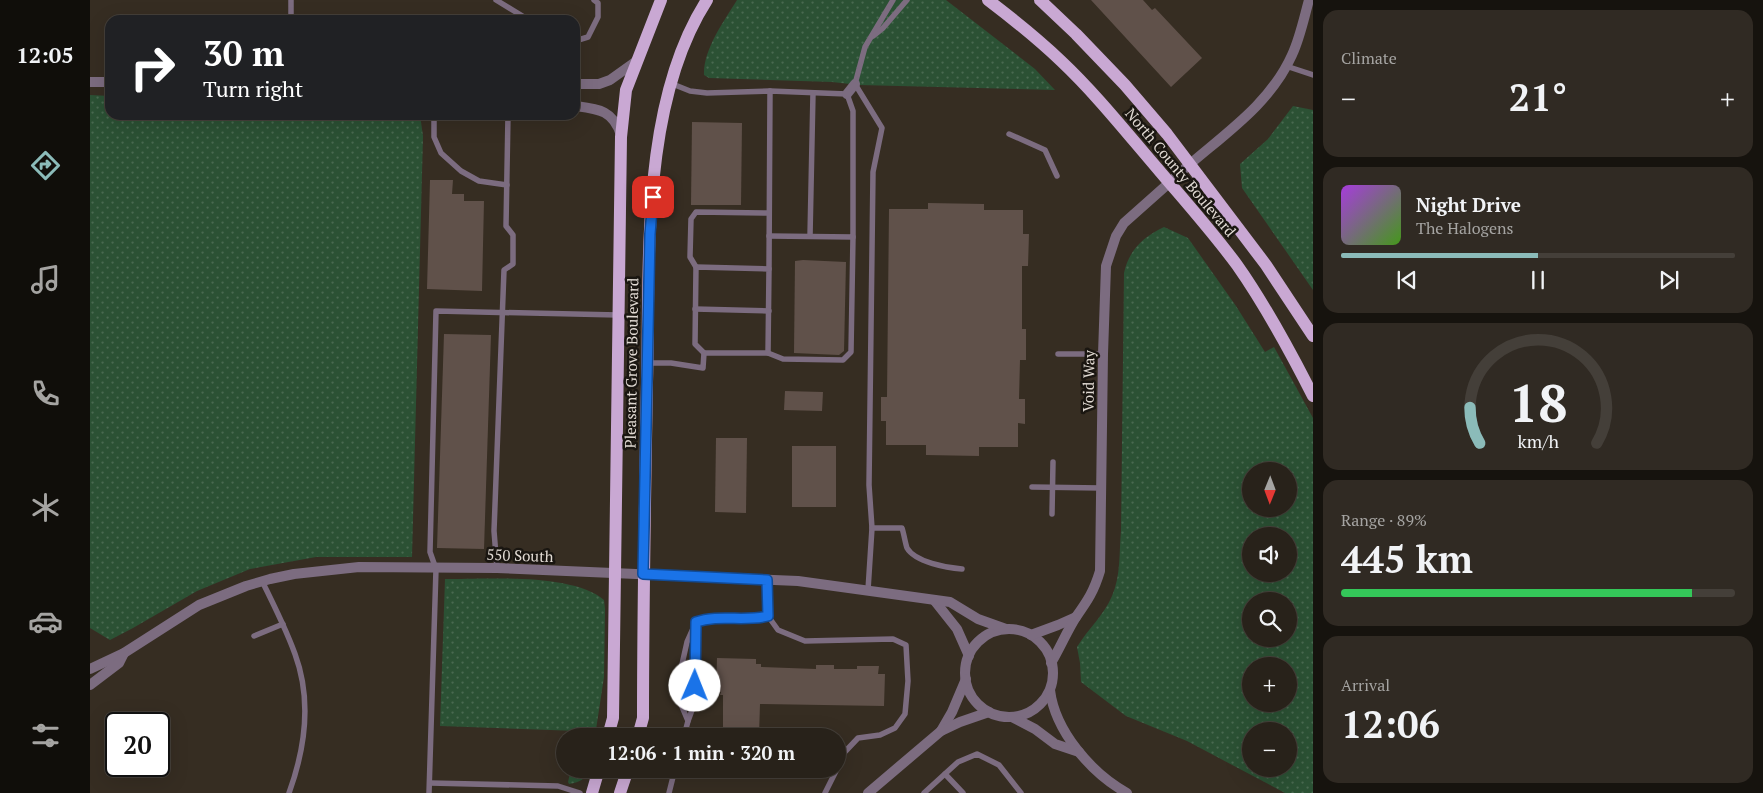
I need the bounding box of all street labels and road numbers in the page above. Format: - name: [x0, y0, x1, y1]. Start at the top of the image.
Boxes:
- street label: North County Boulevard: [1121, 103, 1241, 241]
- street label: Pleasant Grove Boulevard: [620, 278, 642, 448]
- street label: Void Way: [1077, 349, 1099, 412]
- street label: 550 South: [486, 544, 554, 566]

